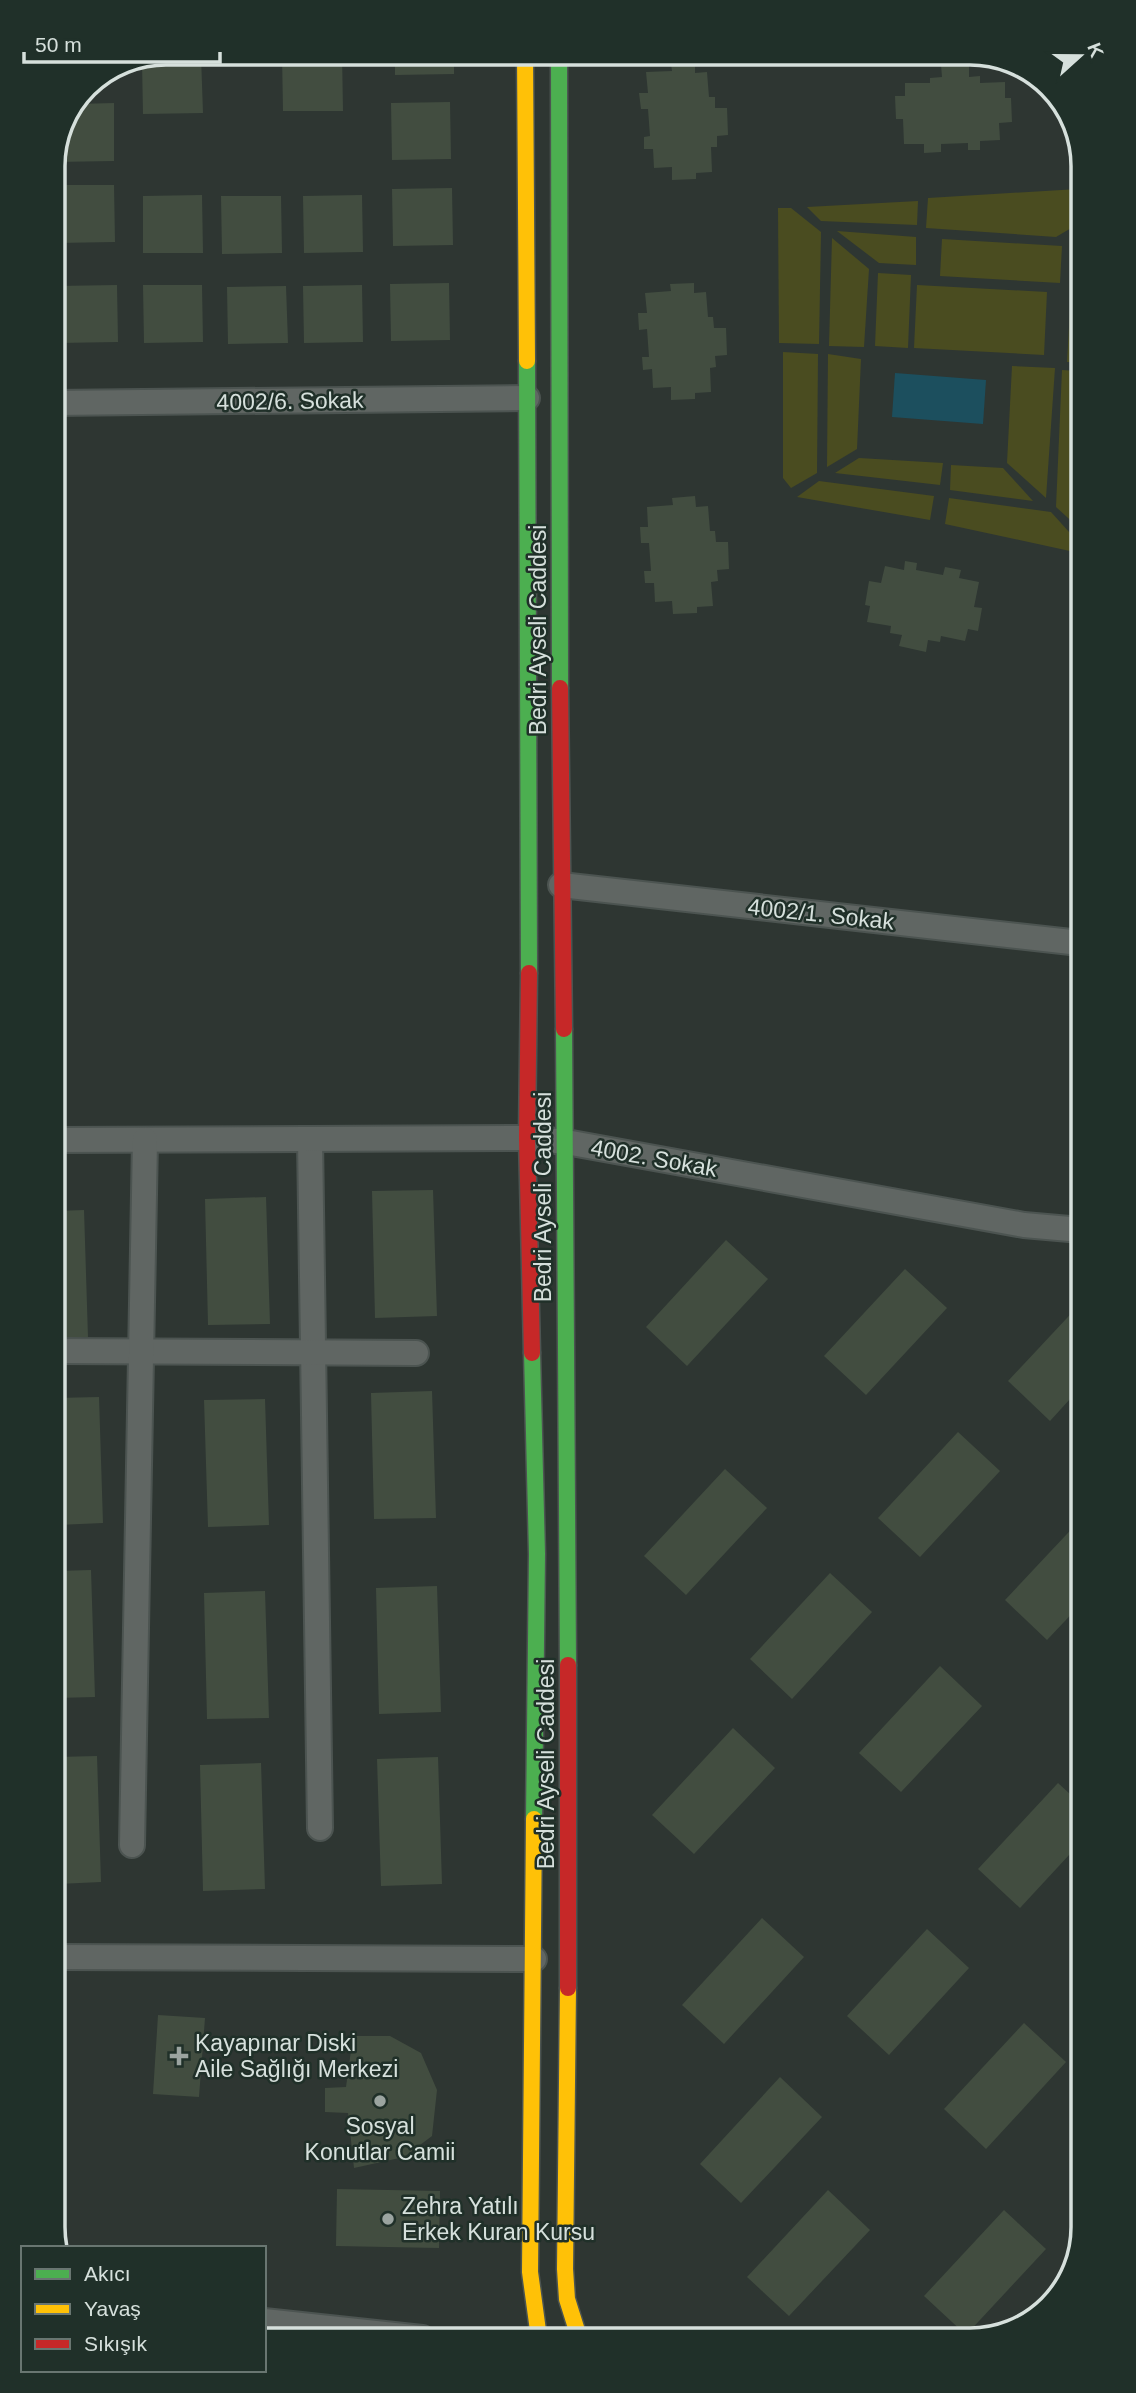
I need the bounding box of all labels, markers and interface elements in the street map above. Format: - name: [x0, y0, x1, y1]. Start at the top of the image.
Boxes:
- scale bar: [24, 21, 220, 65]
- north arrow: [1045, 21, 1115, 91]
- text: 50 m: [35, 33, 82, 56]
- text: K: [1083, 40, 1108, 61]
- street label: 4002/6. Sokak: [216, 387, 364, 415]
- street label: Bedri Ayseli Caddesi: [525, 525, 551, 735]
- street label: 4002/1. Sokak: [747, 893, 896, 935]
- street label: Bedri Ayseli Caddesi: [530, 1092, 556, 1302]
- street label: 4002. Sokak: [589, 1134, 720, 1182]
- street label: Bedri Ayseli Caddesi: [533, 1659, 559, 1869]
- place label: Kayapınar Diski Aile Sağlığı Merkezi: [195, 2030, 398, 2082]
- marker: Kayapınar Diski Aile Sağlığı Merkezi: [169, 2046, 189, 2066]
- marker: Sosyal Konutlar Camii: [372, 2093, 388, 2109]
- place label: Sosyal Konutlar Camii: [305, 2113, 455, 2165]
- place label: Zehra Yatılı Erkek Kuran Kursu: [402, 2193, 595, 2245]
- marker: Zehra Yatılı Erkek Kuran Kursu: [380, 2211, 396, 2227]
- legend: [21, 2246, 266, 2372]
- text: Akıcı: [84, 2262, 131, 2285]
- text: Yavaş: [84, 2297, 141, 2320]
- text: Sıkışık: [84, 2332, 148, 2355]

